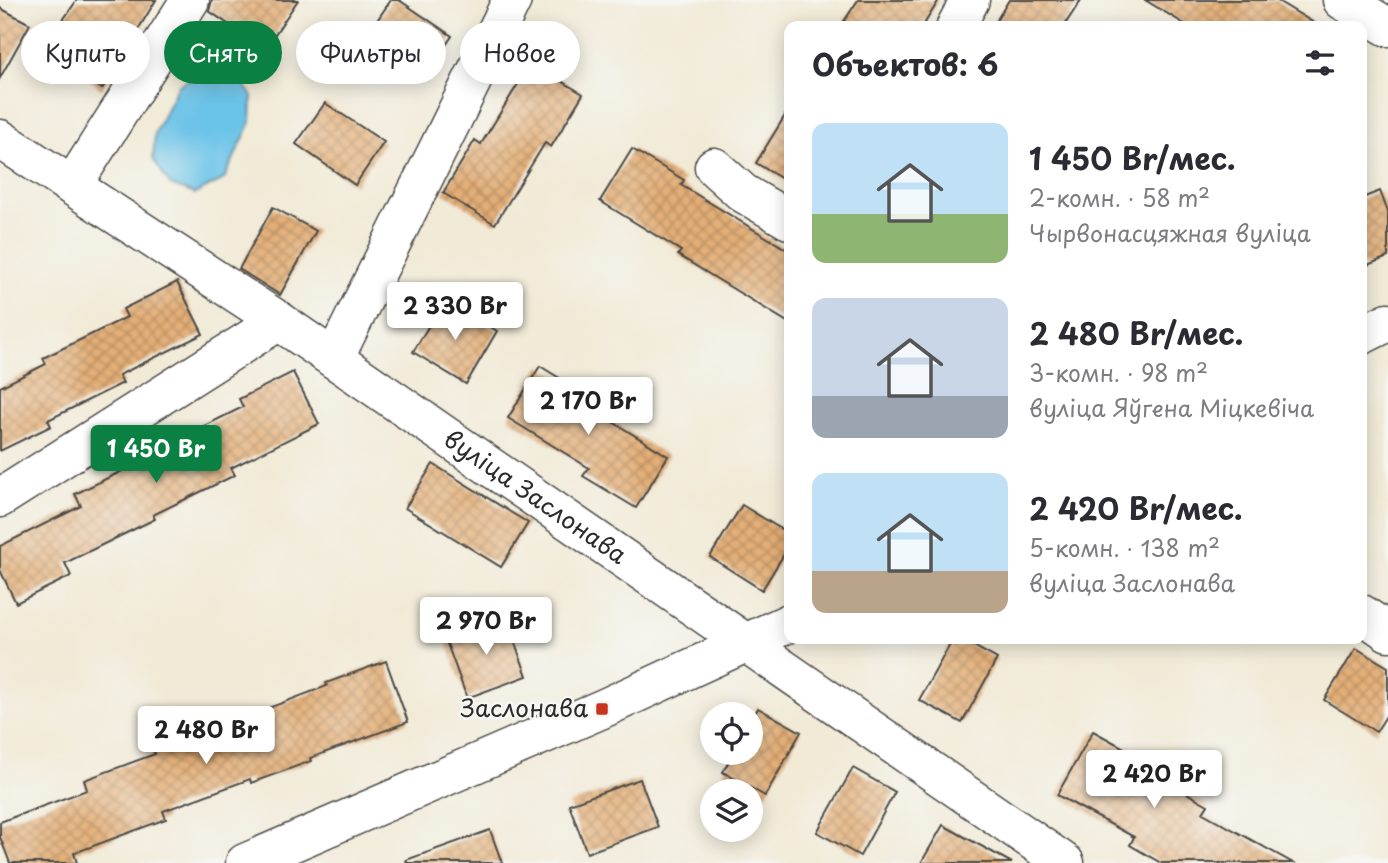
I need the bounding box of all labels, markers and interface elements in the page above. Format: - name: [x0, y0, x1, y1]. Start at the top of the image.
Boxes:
- chip: Купить: [21, 21, 150, 84]
- chip: Снять: [164, 21, 282, 84]
- chip: Фильтры: [296, 21, 446, 84]
- chip: Новое: [460, 21, 580, 84]
- text: Объектов: 6: [812, 41, 998, 86]
- icon: filters: [1301, 44, 1339, 82]
- text: 1 450 Br/мес.: [1029, 135, 1236, 180]
- icon: home: [868, 151, 952, 235]
- text: 2-комн. · 58 m²: [1029, 180, 1210, 215]
- text: Чырвонасцяжная вуліца: [1029, 215, 1311, 250]
- pin: 2 330 Br: [383, 282, 527, 342]
- text: 2 330 Br: [403, 287, 507, 322]
- text: 2 480 Br/мес.: [1029, 310, 1243, 355]
- icon: home: [868, 326, 952, 410]
- text: 3-комн. · 98 m²: [1029, 355, 1208, 390]
- pin: 2 170 Br: [516, 378, 660, 437]
- text: 2 170 Br: [540, 382, 636, 417]
- text: вуліца Яўгена Міцкевіча: [1029, 390, 1314, 425]
- street label: вуліца Заслонава: [437, 420, 635, 572]
- pin: 1 450 Br: [84, 426, 228, 485]
- text: 1 450 Br: [107, 430, 205, 465]
- text: 2 420 Br/мес.: [1029, 485, 1243, 530]
- icon: home: [868, 501, 952, 585]
- text: 5-комн. · 138 m²: [1029, 530, 1220, 565]
- text: вуліца Заслонава: [1029, 565, 1235, 600]
- pin: 2 970 Br: [414, 598, 558, 657]
- text: 2 970 Br: [436, 602, 536, 637]
- place label: Заслонава: [460, 689, 588, 725]
- marker: Заслонава: [594, 701, 610, 717]
- map controls: [700, 702, 763, 842]
- button: locate: [700, 702, 763, 765]
- pin: 2 480 Br: [134, 706, 278, 766]
- text: 2 480 Br: [154, 711, 258, 746]
- pin: 2 420 Br: [1082, 750, 1226, 810]
- text: 2 420 Br: [1102, 755, 1206, 790]
- button: layers: [700, 779, 763, 842]

